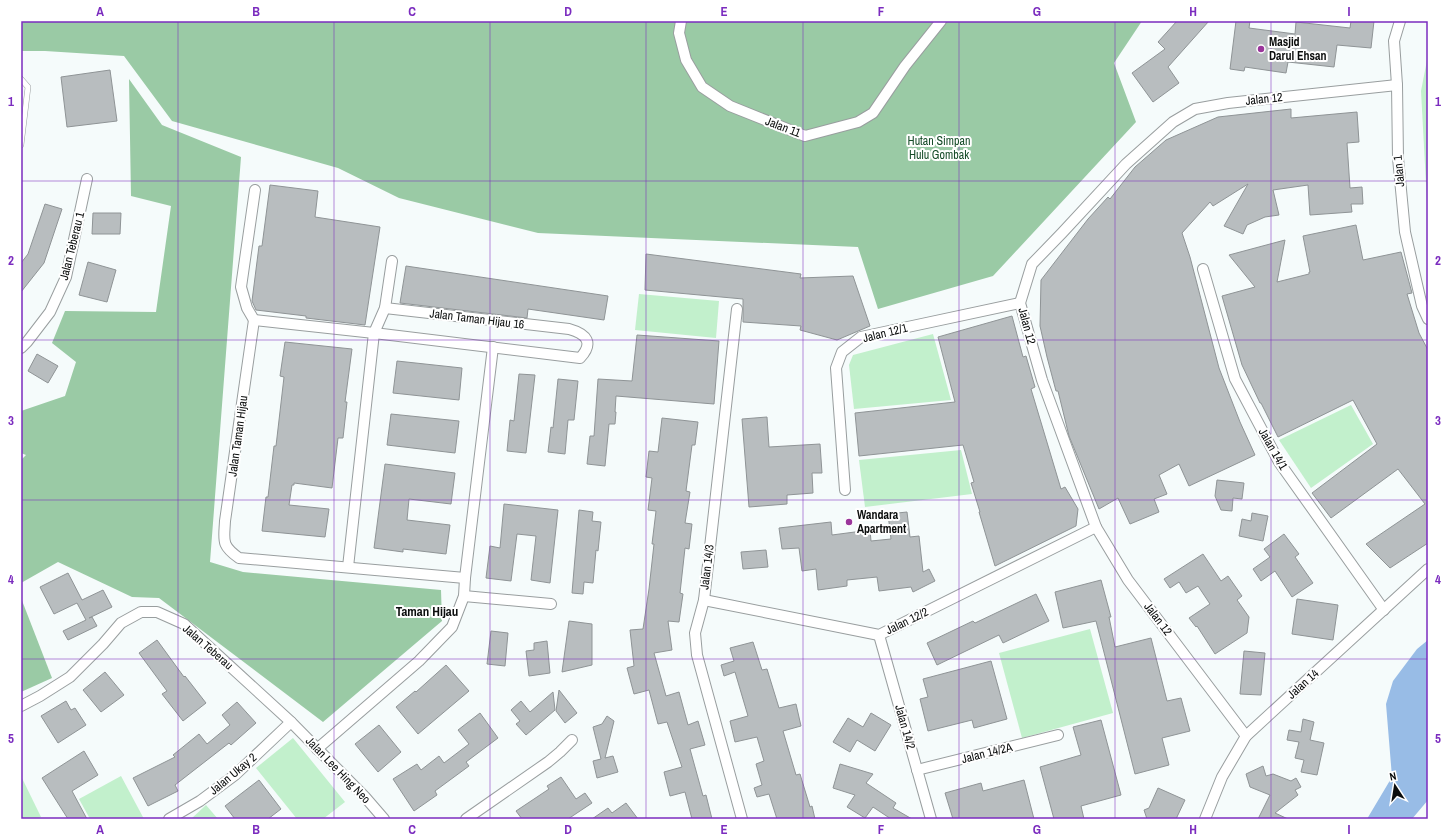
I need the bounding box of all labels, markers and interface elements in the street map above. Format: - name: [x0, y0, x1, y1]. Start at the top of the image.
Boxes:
- text: A: [96, 3, 104, 20]
- text: B: [252, 3, 260, 20]
- text: C: [408, 3, 416, 20]
- text: D: [564, 3, 572, 20]
- text: E: [720, 3, 728, 20]
- text: F: [878, 3, 885, 20]
- text: G: [1033, 3, 1041, 20]
- text: H: [1189, 3, 1197, 20]
- text: I: [1348, 3, 1351, 20]
- place label: Masjid Darul Ehsan: [1269, 34, 1326, 64]
- marker: Masjid Darul Ehsan: [1256, 44, 1266, 54]
- street label: Jalan 12: [1245, 89, 1283, 109]
- text: 1: [8, 93, 14, 110]
- text: 1: [1435, 93, 1441, 110]
- street label: Jalan 11: [763, 113, 803, 141]
- park label: Hutan Simpan Hulu Gombak: [908, 133, 970, 163]
- street label: Jalan 1: [1390, 154, 1408, 188]
- street label: Jalan Teberau 1: [56, 210, 88, 282]
- text: 2: [8, 252, 14, 269]
- text: 2: [1435, 252, 1441, 269]
- street label: Jalan Taman Hijau 16: [429, 305, 525, 333]
- street label: Jalan 12: [1014, 306, 1040, 346]
- street label: Jalan 12/1: [861, 320, 909, 346]
- street label: Jalan Taman Hijau: [224, 395, 252, 477]
- text: 3: [8, 412, 14, 429]
- text: 3: [1435, 412, 1441, 429]
- street label: Jalan 14/1: [1255, 425, 1292, 473]
- place label: Wandara Apartment: [857, 507, 907, 537]
- marker: Wandara Apartment: [844, 517, 854, 527]
- street label: Jalan 14/3: [696, 543, 718, 591]
- text: 4: [8, 571, 14, 588]
- text: 4: [1435, 571, 1441, 588]
- street label: Jalan 12: [1140, 599, 1176, 639]
- district label: Taman Hijau: [396, 603, 458, 620]
- street label: Jalan 12/2: [883, 604, 931, 638]
- street label: Jalan Teberau: [179, 621, 237, 673]
- street label: Jalan 14: [1284, 665, 1323, 702]
- street label: Jalan 14/2: [891, 703, 919, 751]
- text: 5: [8, 730, 14, 747]
- text: 5: [1435, 730, 1441, 747]
- street label: Jalan Lee Hing Neo: [302, 733, 374, 807]
- street label: Jalan 14/2A: [960, 739, 1015, 767]
- street label: Jalan Ukay 2: [206, 750, 260, 798]
- north arrow: [1375, 766, 1415, 806]
- text: N: [1388, 769, 1398, 784]
- text: A: [96, 821, 104, 838]
- text: B: [252, 821, 260, 838]
- text: C: [408, 821, 416, 838]
- text: D: [564, 821, 572, 838]
- text: E: [720, 821, 728, 838]
- text: F: [878, 821, 885, 838]
- text: G: [1033, 821, 1041, 838]
- text: H: [1189, 821, 1197, 838]
- text: I: [1348, 821, 1351, 838]

